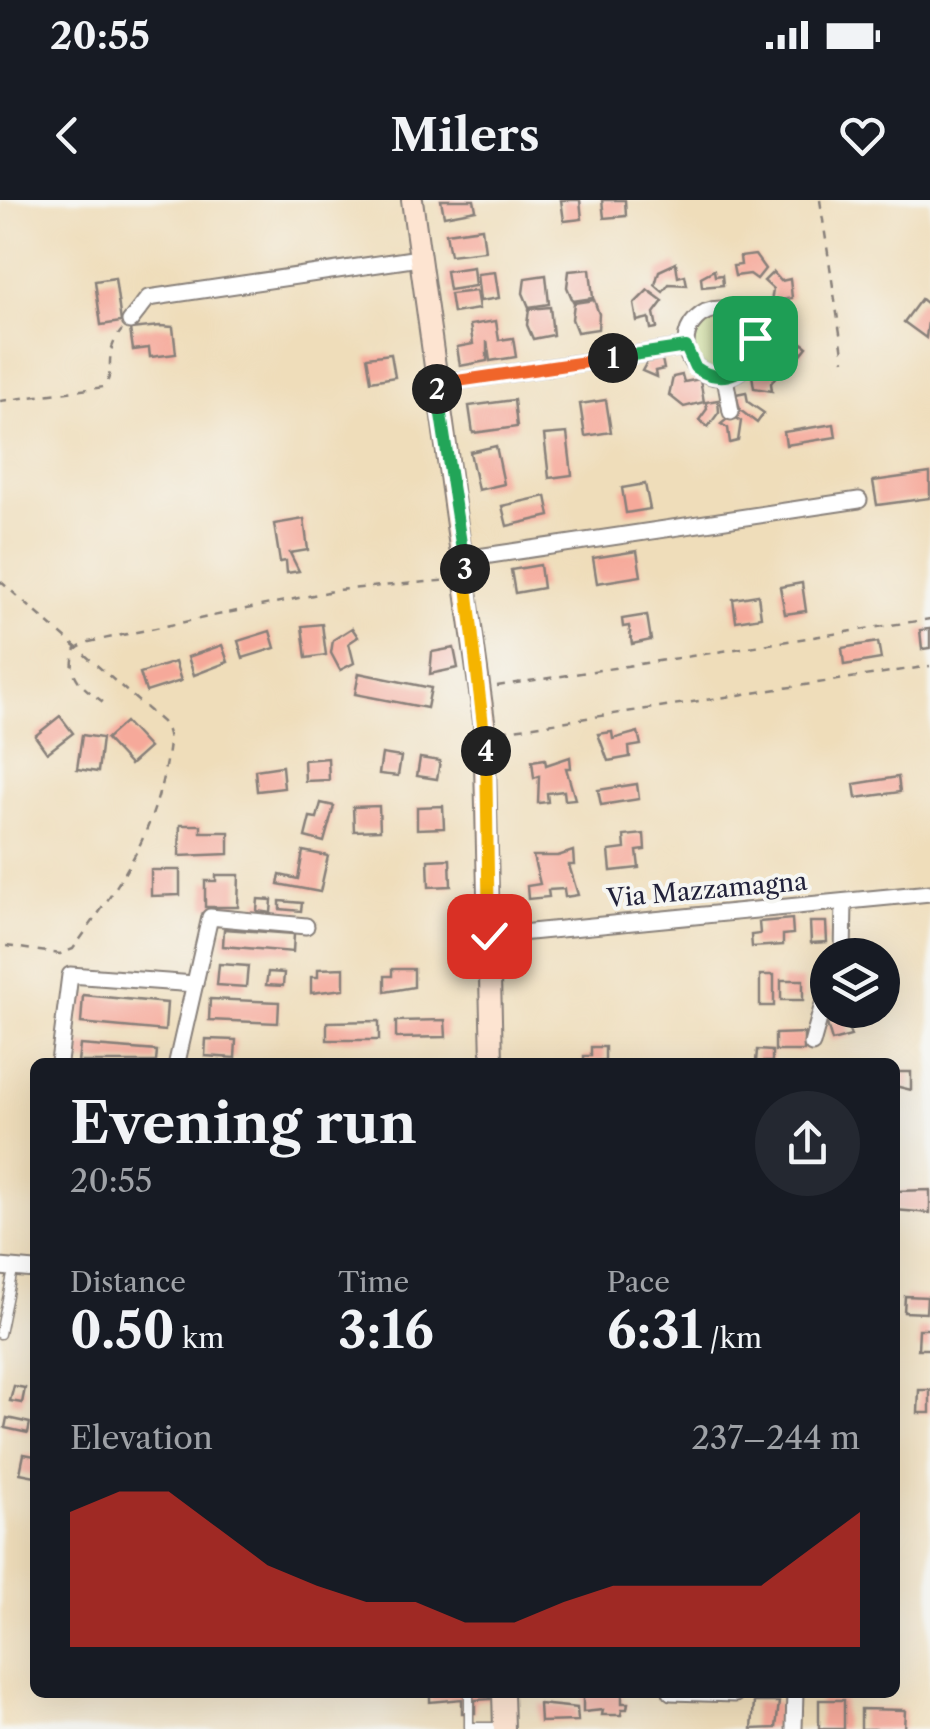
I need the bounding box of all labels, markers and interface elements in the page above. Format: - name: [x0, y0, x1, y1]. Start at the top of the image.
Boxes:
- text: 20:55: [50, 12, 150, 59]
- text: Milers: [390, 107, 540, 163]
- icon: back: [40, 108, 95, 163]
- icon: heart: [835, 108, 890, 163]
- pin: [713, 296, 798, 381]
- icon: arrive: [728, 311, 783, 366]
- pin: 1: [588, 333, 638, 383]
- text: 1: [607, 341, 619, 375]
- pin: 2: [412, 364, 462, 414]
- text: 2: [429, 372, 445, 406]
- pin: 3: [440, 544, 490, 594]
- text: 3: [457, 552, 473, 586]
- pin: 4: [461, 726, 511, 776]
- text: 4: [478, 734, 494, 768]
- street label: Via Mazzamagna: [605, 866, 809, 914]
- pin: [447, 894, 532, 979]
- icon: check: [462, 909, 517, 964]
- map controls: [810, 938, 900, 1028]
- button: layers: [810, 938, 900, 1028]
- text: Evening run: [70, 1090, 417, 1157]
- button: share: [755, 1091, 860, 1196]
- text: 20:55: [70, 1161, 152, 1200]
- text: Distance: [70, 1265, 186, 1299]
- text: Time: [338, 1265, 409, 1299]
- text: Pace: [607, 1265, 670, 1299]
- text: 0.50: [70, 1299, 175, 1361]
- text: 3:16: [338, 1299, 434, 1361]
- text: 6:31: [607, 1299, 702, 1361]
- text: km: [175, 1321, 224, 1355]
- text: /km: [702, 1321, 762, 1355]
- text: Elevation: [70, 1418, 213, 1457]
- text: 237–244 m: [691, 1418, 860, 1457]

